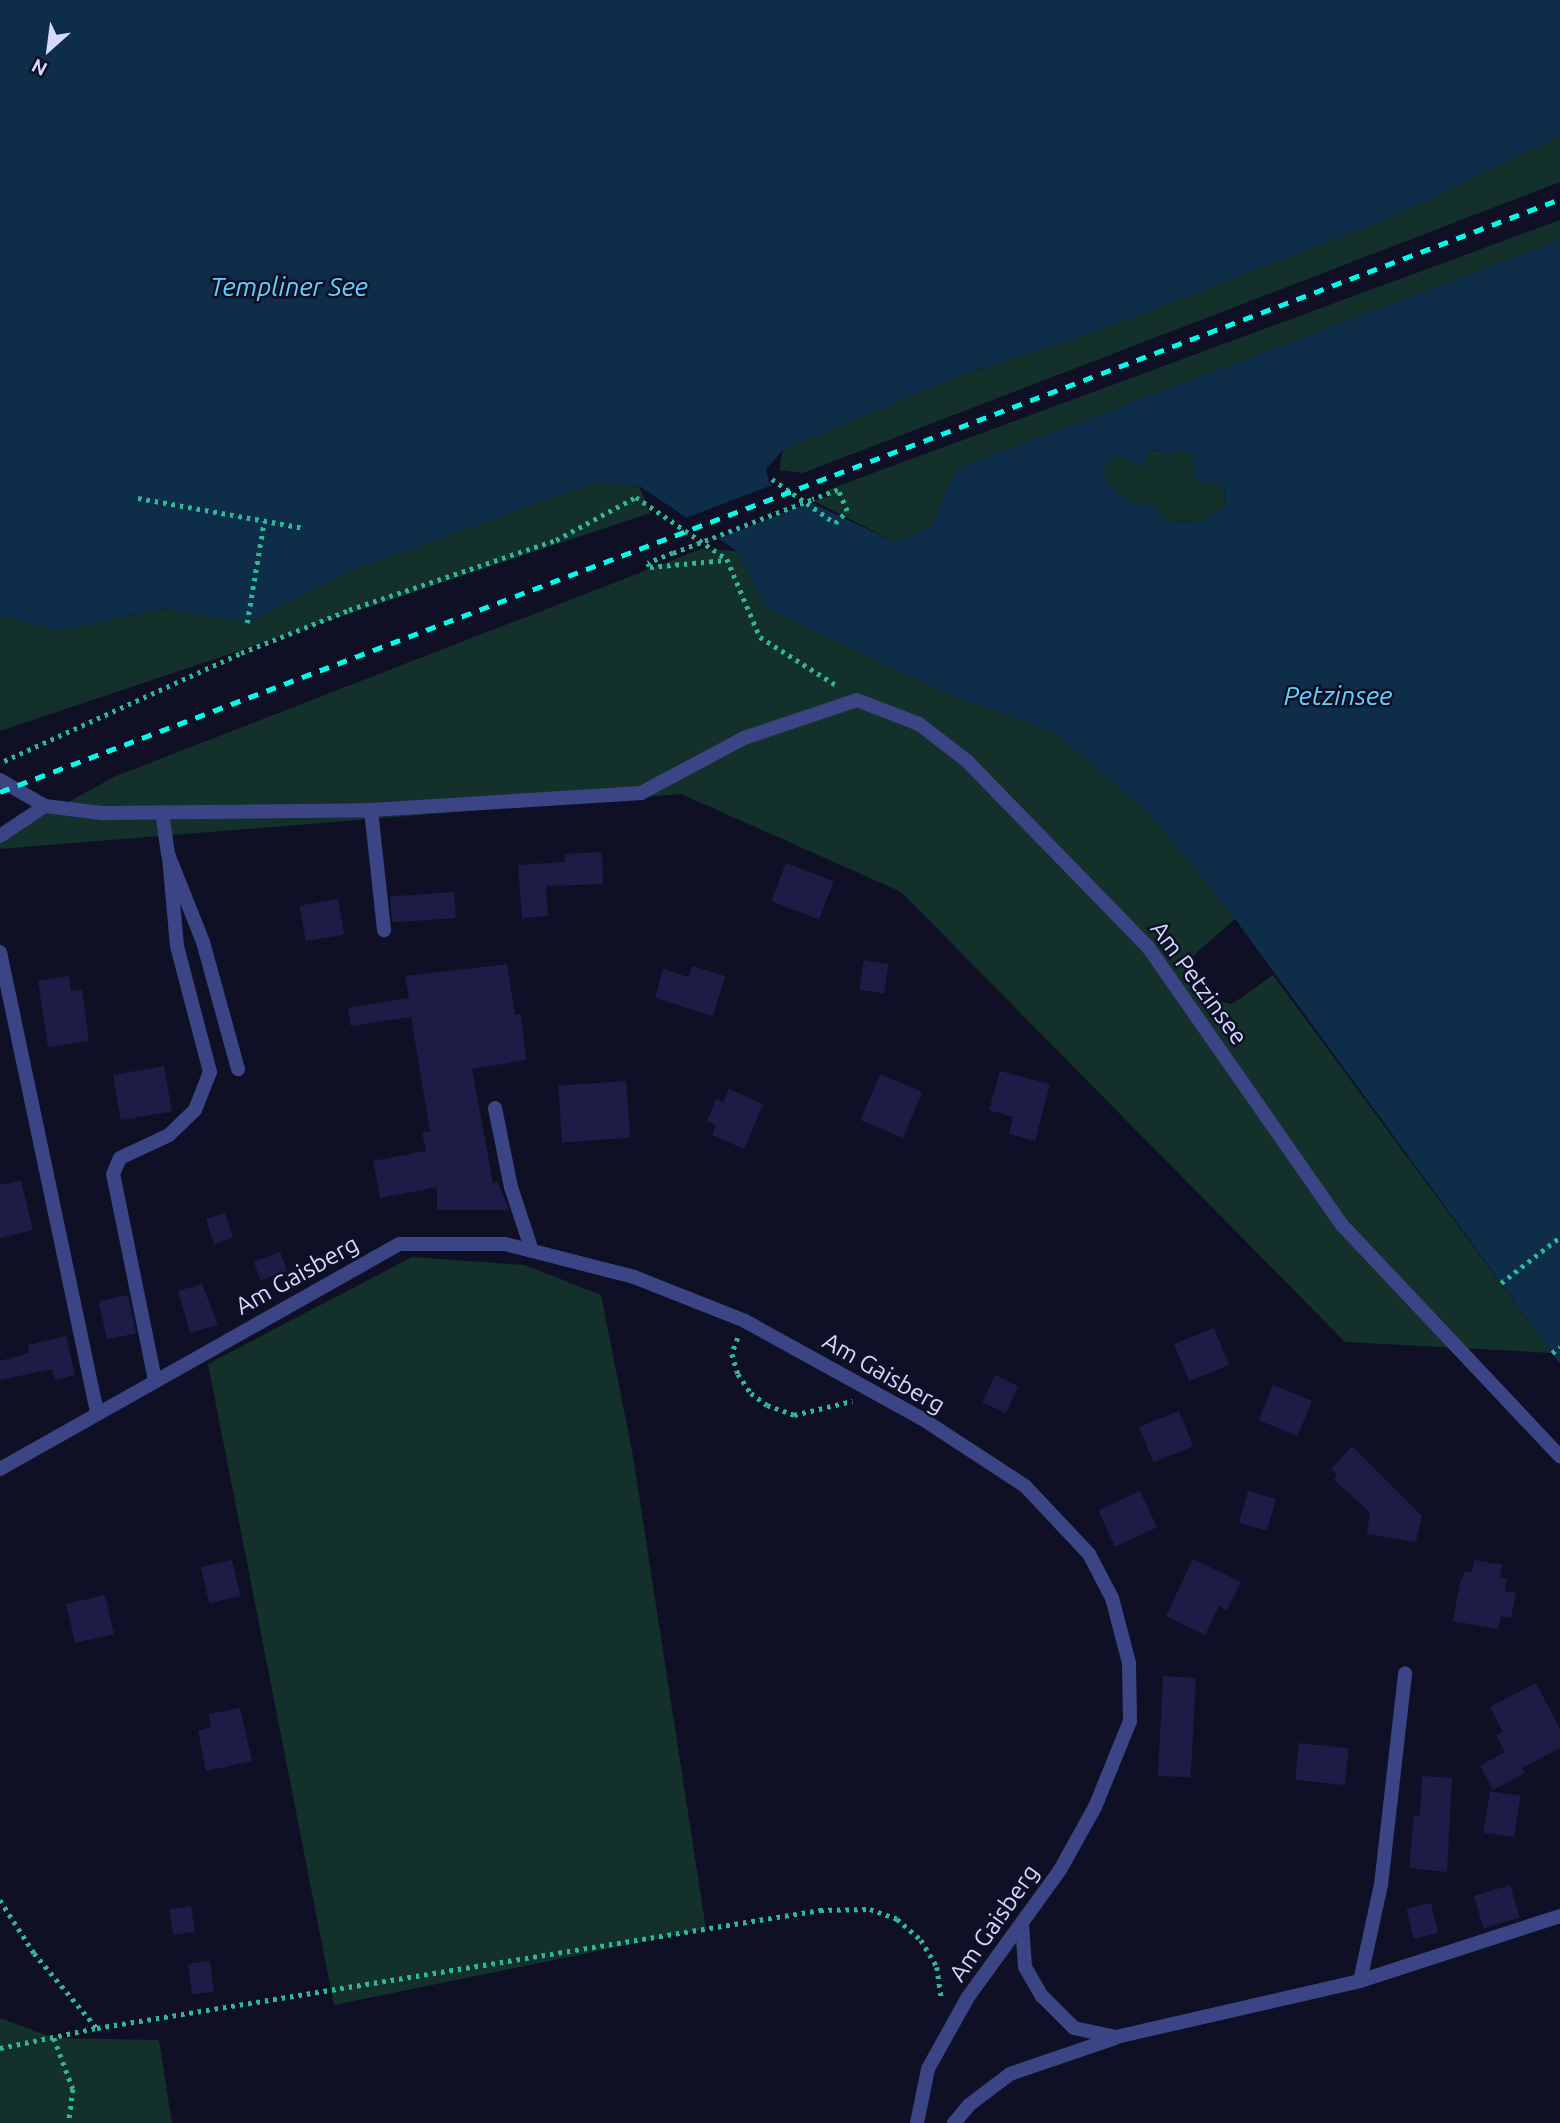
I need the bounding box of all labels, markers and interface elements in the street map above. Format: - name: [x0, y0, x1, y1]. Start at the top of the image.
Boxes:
- north arrow: [14, 14, 84, 84]
- text: N: [28, 54, 51, 81]
- water label: Templiner See: [210, 271, 368, 303]
- water label: Petzinsee: [1284, 680, 1392, 712]
- street label: Am Petzinsee: [1144, 916, 1254, 1050]
- street label: Am Gaisberg: [230, 1229, 364, 1321]
- street label: Am Gaisberg: [818, 1326, 950, 1420]
- street label: Am Gaisberg: [943, 1859, 1045, 1987]

